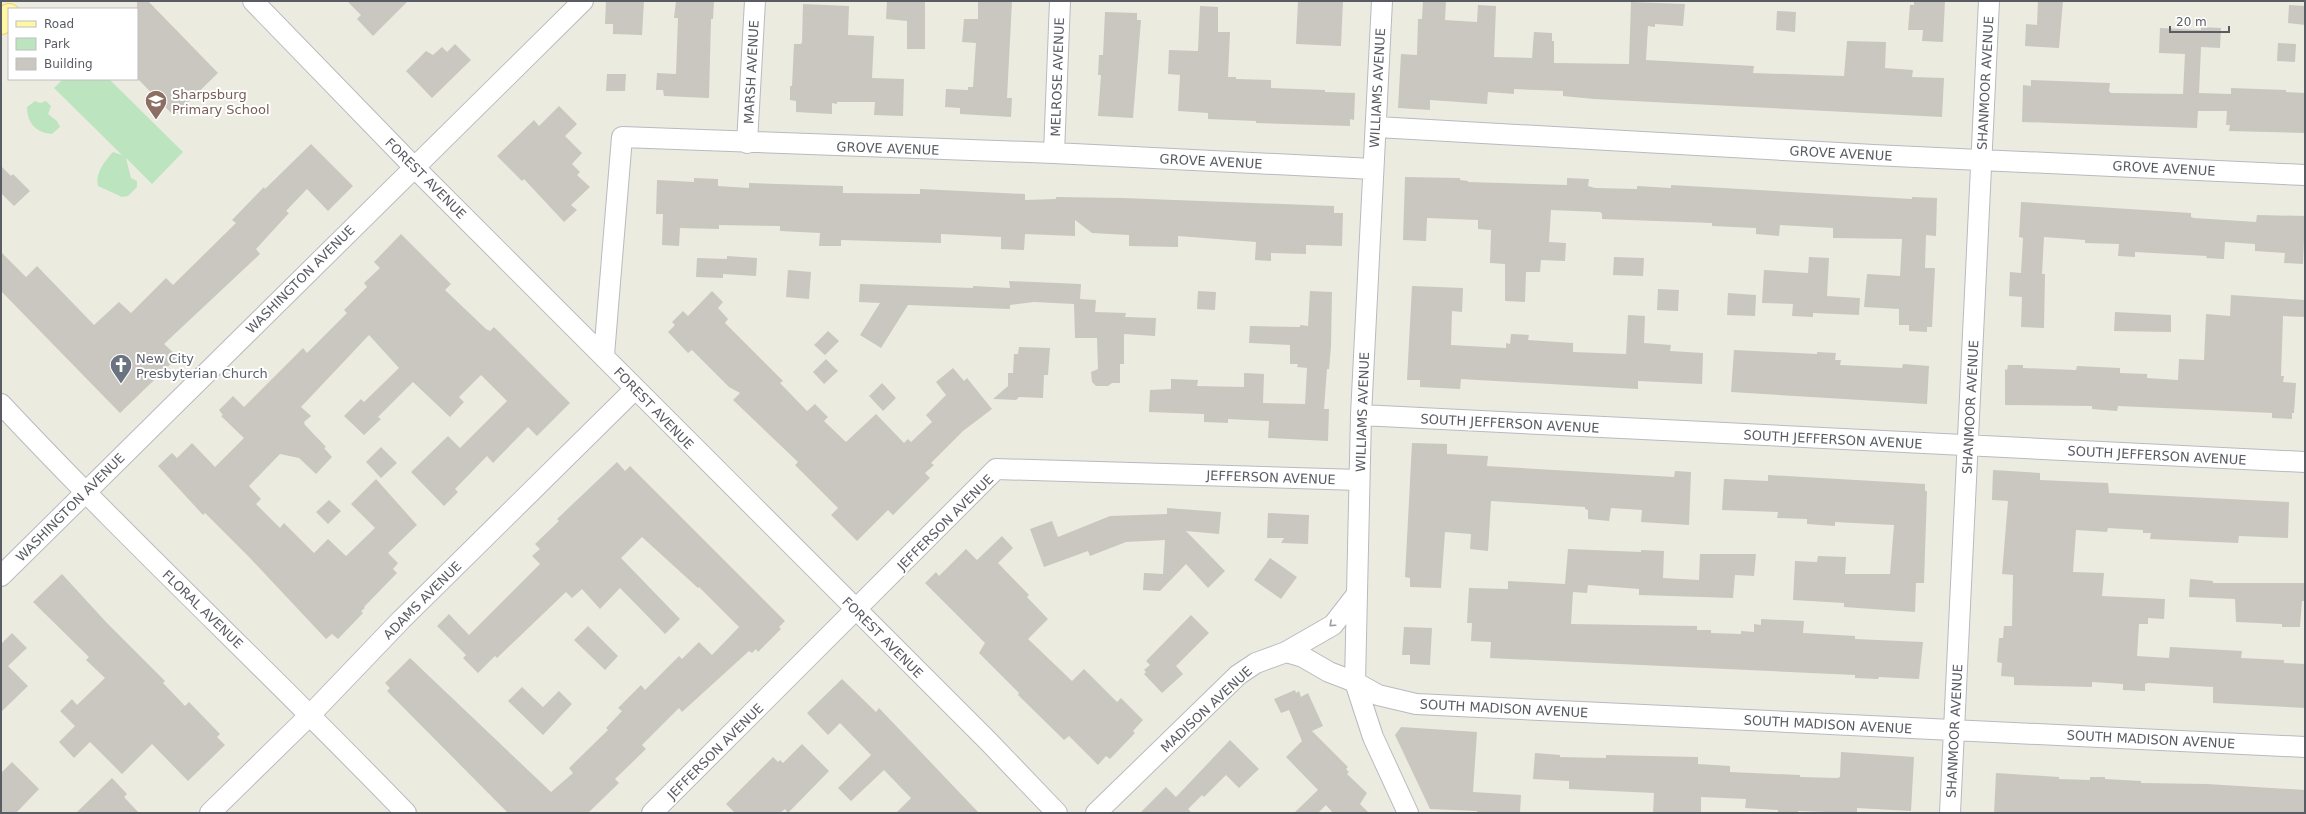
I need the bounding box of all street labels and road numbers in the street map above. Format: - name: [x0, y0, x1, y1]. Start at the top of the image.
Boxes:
- street label: SHANMOOR AVENUE: [1974, 16, 1996, 150]
- street label: MELROSE AVENUE: [1048, 17, 1067, 137]
- street label: MARSH AVENUE: [741, 20, 762, 124]
- street label: WILLIAMS AVENUE: [1367, 28, 1388, 148]
- street label: FOREST AVENUE: [382, 135, 469, 222]
- street label: GROVE AVENUE: [836, 139, 940, 158]
- street label: GROVE AVENUE: [1789, 143, 1893, 164]
- street label: GROVE AVENUE: [1159, 151, 1263, 172]
- street label: GROVE AVENUE: [2112, 158, 2216, 179]
- street label: WASHINGTON AVENUE: [243, 222, 358, 337]
- street label: SHANMOOR AVENUE: [1959, 340, 1981, 474]
- street label: WILLIAMS AVENUE: [1353, 352, 1372, 472]
- street label: FOREST AVENUE: [611, 364, 697, 452]
- street label: SOUTH JEFFERSON AVENUE: [1420, 411, 1600, 436]
- street label: SOUTH JEFFERSON AVENUE: [1743, 427, 1923, 452]
- street label: SOUTH JEFFERSON AVENUE: [2067, 443, 2247, 468]
- street label: WASHINGTON AVENUE: [13, 450, 128, 565]
- street label: JEFFERSON AVENUE: [1205, 468, 1336, 487]
- street label: JEFFERSON AVENUE: [894, 471, 996, 574]
- street label: ADAMS AVENUE: [380, 558, 464, 642]
- street label: FLORAL AVENUE: [159, 567, 246, 652]
- street label: FOREST AVENUE: [839, 594, 926, 681]
- street label: MADISON AVENUE: [1158, 663, 1255, 755]
- street label: SHANMOOR AVENUE: [1943, 664, 1965, 798]
- street label: SOUTH MADISON AVENUE: [1419, 697, 1589, 720]
- street label: JEFFERSON AVENUE: [664, 700, 766, 803]
- street label: SOUTH MADISON AVENUE: [1743, 713, 1913, 736]
- street label: SOUTH MADISON AVENUE: [2066, 728, 2236, 751]

